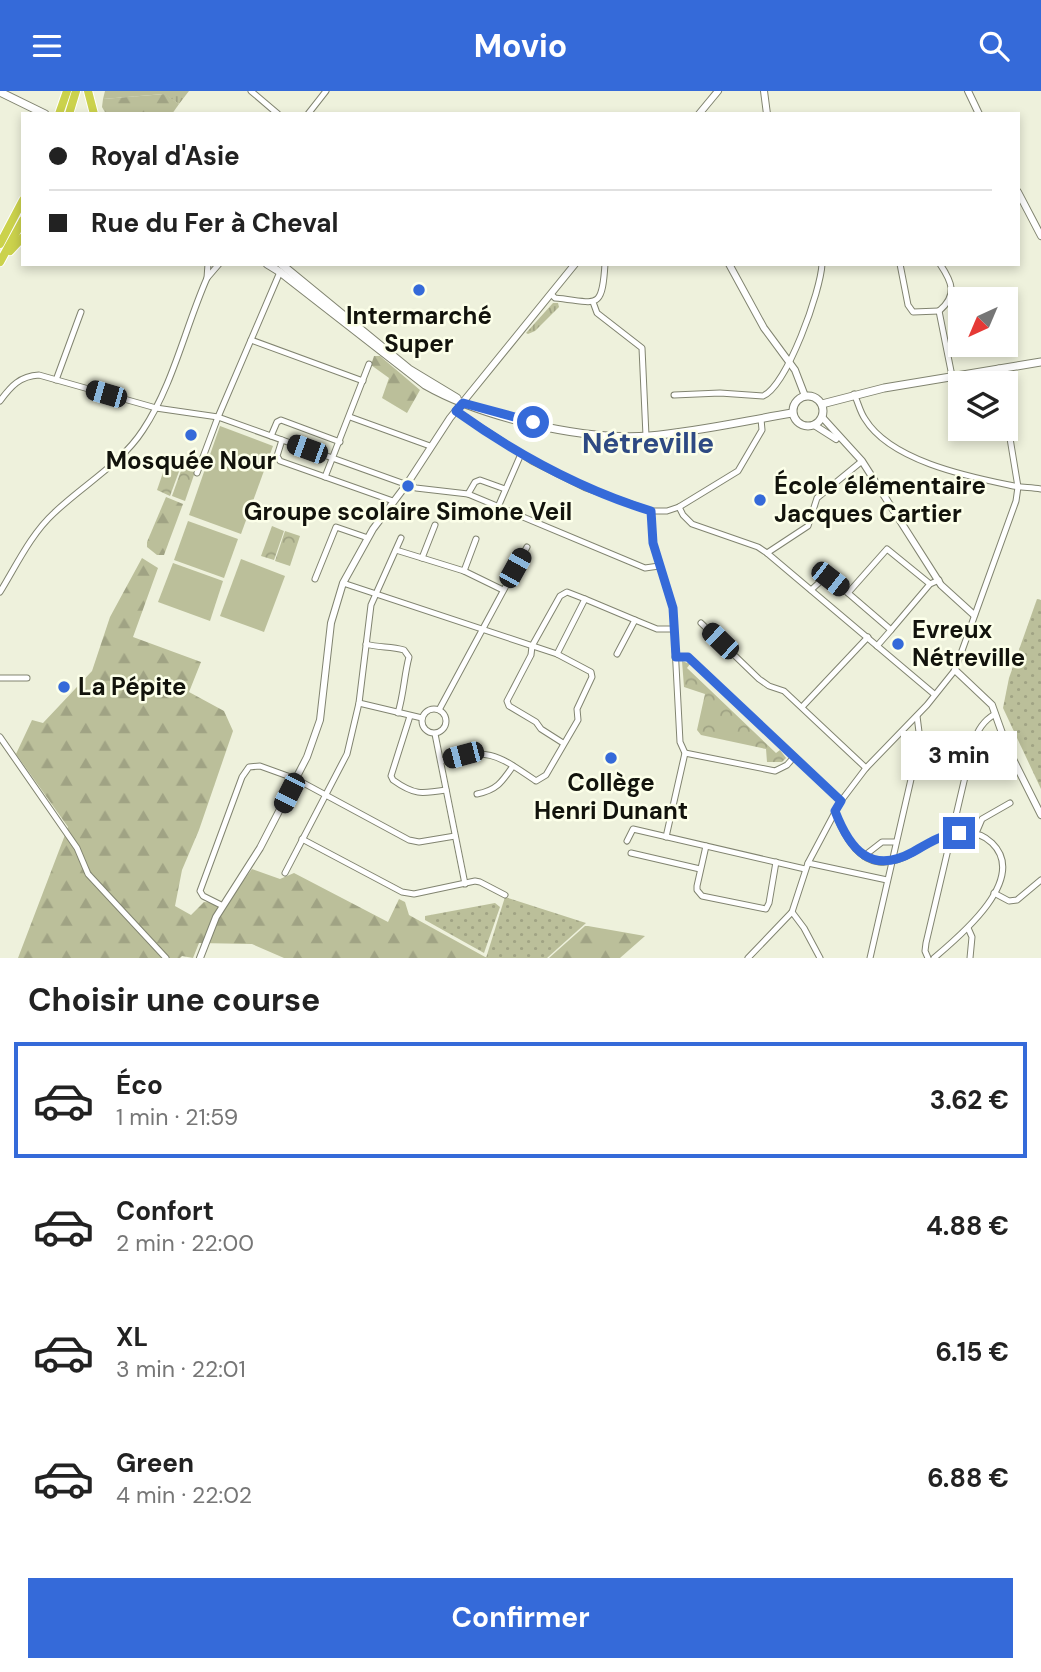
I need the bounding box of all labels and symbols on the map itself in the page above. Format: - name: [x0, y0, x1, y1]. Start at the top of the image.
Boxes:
- marker: Intermarché Super: [411, 282, 427, 298]
- north arrow: [948, 287, 1018, 357]
- place label: Intermarché Super: [346, 300, 492, 359]
- car: [83, 378, 130, 410]
- route start: [517, 406, 549, 438]
- district label: Nétreville: [582, 425, 714, 462]
- marker: Mosquée Nour: [183, 427, 199, 443]
- car: [284, 432, 331, 466]
- place label: Mosquée Nour: [106, 445, 276, 476]
- place label: École élémentaire Jacques Cartier: [774, 469, 986, 529]
- marker: Groupe scolaire Simone Veil: [400, 478, 416, 494]
- marker: École élémentaire Jacques Cartier: [752, 492, 768, 508]
- place label: Groupe scolaire Simone Veil: [244, 496, 572, 527]
- car: [496, 545, 535, 591]
- car: [807, 558, 854, 600]
- place label: Evreux Nétreville: [912, 614, 1025, 673]
- car: [698, 619, 743, 663]
- marker: Evreux Nétreville: [890, 636, 906, 652]
- place label: La Pépite: [78, 671, 187, 702]
- marker: La Pépite: [56, 679, 72, 695]
- callout: 3 min: [901, 731, 1017, 781]
- car: [440, 739, 487, 771]
- marker: Collège Henri Dunant: [603, 750, 619, 766]
- place label: Collège Henri Dunant: [534, 767, 688, 826]
- car: [271, 770, 308, 816]
- route end: [943, 817, 975, 849]

